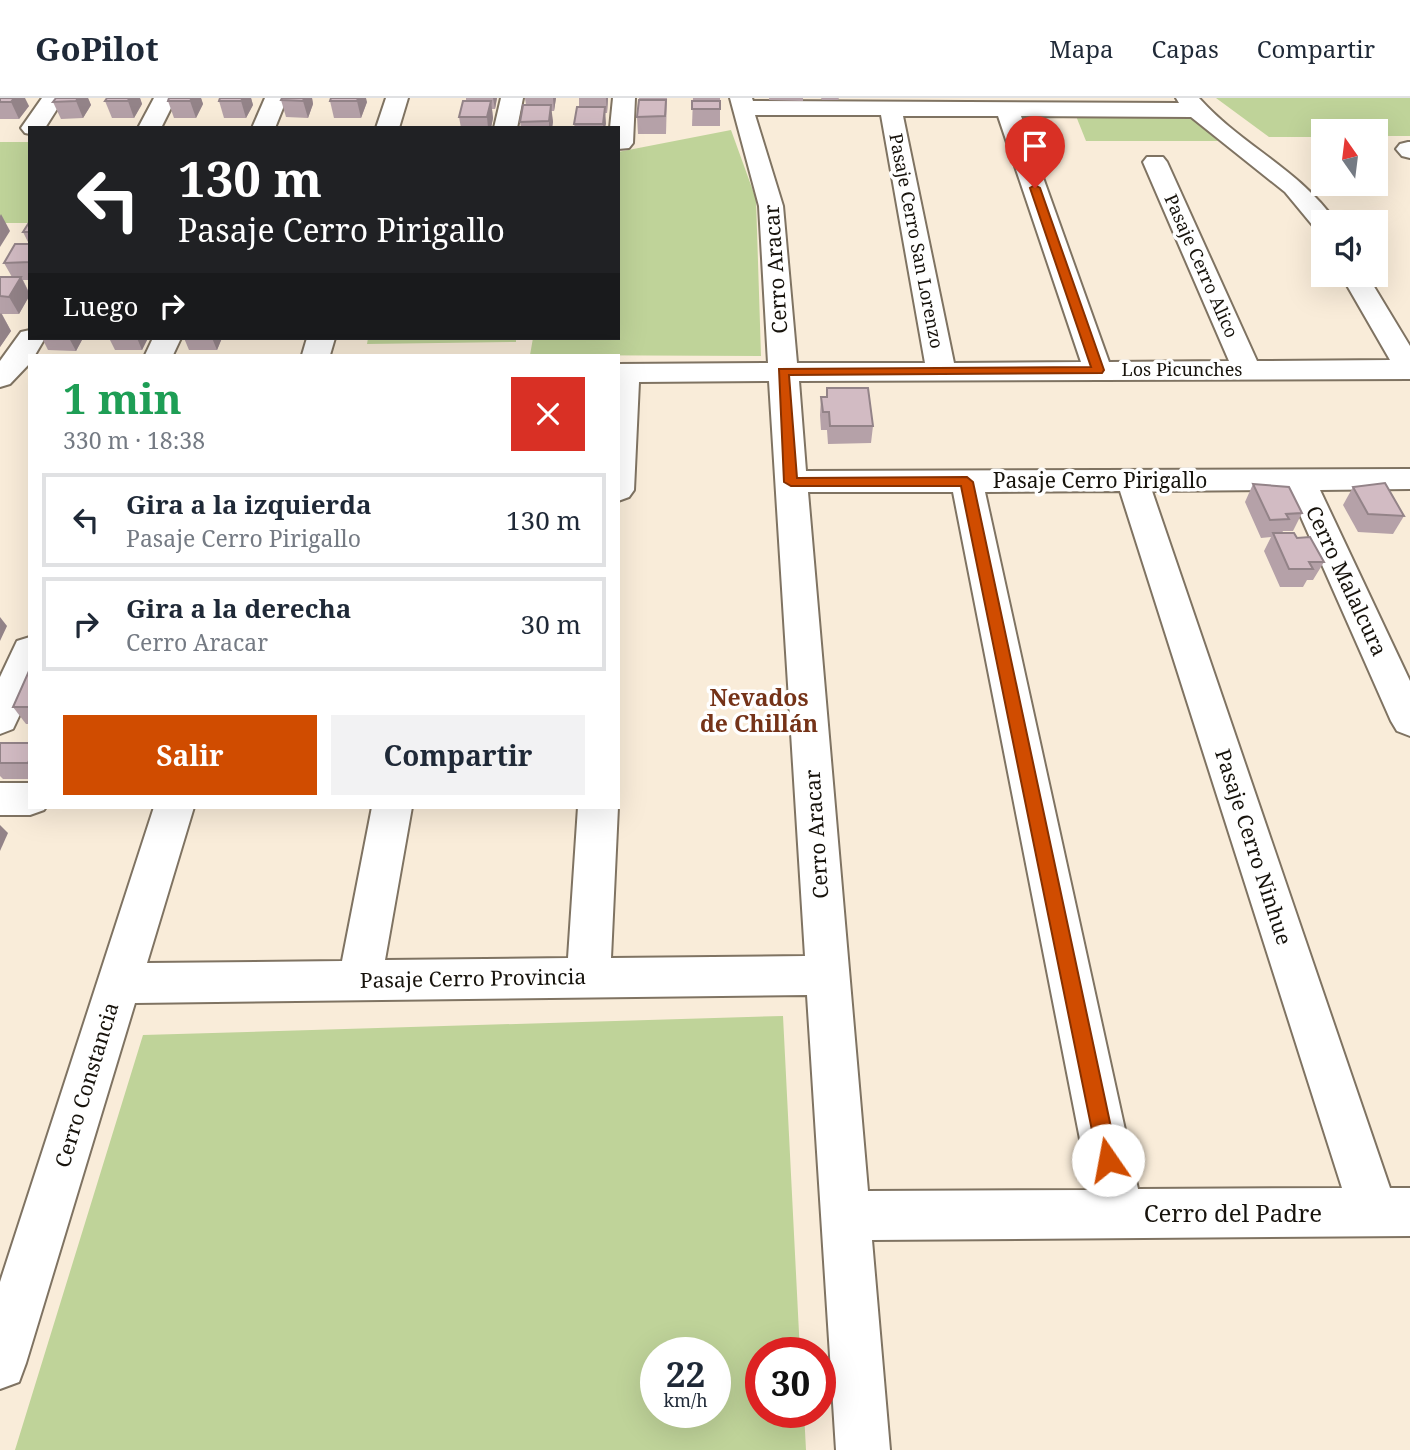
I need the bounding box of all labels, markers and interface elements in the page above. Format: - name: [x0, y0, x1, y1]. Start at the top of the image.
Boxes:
- text: GoPilot: [35, 26, 159, 71]
- text: Mapa: [1049, 32, 1113, 65]
- text: Capas: [1151, 32, 1219, 65]
- text: Compartir: [1257, 32, 1375, 65]
- pin: [1005, 116, 1065, 188]
- north arrow: [1311, 119, 1388, 196]
- map controls: [1311, 119, 1388, 287]
- icon: arrive: [1016, 127, 1054, 165]
- street label: Pasaje Cerro San Lorenzo: [884, 131, 950, 350]
- text: 130 m: [178, 145, 322, 211]
- icon: left: [63, 154, 154, 245]
- street label: Pasaje Cerro Alico: [1159, 190, 1244, 341]
- street label: Cerro Aracar: [757, 203, 793, 335]
- text: Pasaje Cerro Pirigallo: [178, 208, 505, 251]
- button: sound: [1311, 210, 1388, 287]
- icon: right: [153, 287, 191, 325]
- text: Luego: [63, 288, 139, 324]
- street label: Los Picunches: [1122, 357, 1242, 381]
- text: 1 min: [63, 369, 182, 426]
- button: close: [511, 377, 585, 451]
- text: 330 m · 18:38: [63, 424, 205, 456]
- street label: Pasaje Cerro Pirigallo: [993, 466, 1207, 494]
- text: Gira a la izquierda: [126, 486, 372, 522]
- icon: left: [67, 501, 105, 539]
- street label: Cerro Malalcura: [1300, 501, 1394, 660]
- text: 130 m: [506, 502, 581, 538]
- text: Pasaje Cerro Pirigallo: [126, 522, 361, 554]
- text: Gira a la derecha: [126, 590, 351, 626]
- icon: right: [67, 605, 105, 643]
- text: 30 m: [521, 606, 581, 642]
- text: Cerro Aracar: [126, 626, 268, 658]
- district label: Nevados de Chillán: [700, 681, 818, 739]
- button: Salir: [63, 715, 317, 795]
- button: Compartir: [331, 715, 585, 795]
- street label: Pasaje Cerro Ninhue: [1209, 745, 1299, 948]
- street label: Cerro Aracar: [798, 768, 834, 900]
- street label: Pasaje Cerro Provincia: [360, 962, 586, 994]
- street label: Cerro Constancia: [48, 999, 124, 1171]
- position arrow: [1071, 1123, 1145, 1197]
- street label: Cerro del Padre: [1144, 1196, 1322, 1229]
- speed limit sign: 30: [745, 1337, 836, 1428]
- text: 22: [666, 1350, 705, 1397]
- text: km/h: [663, 1388, 708, 1412]

